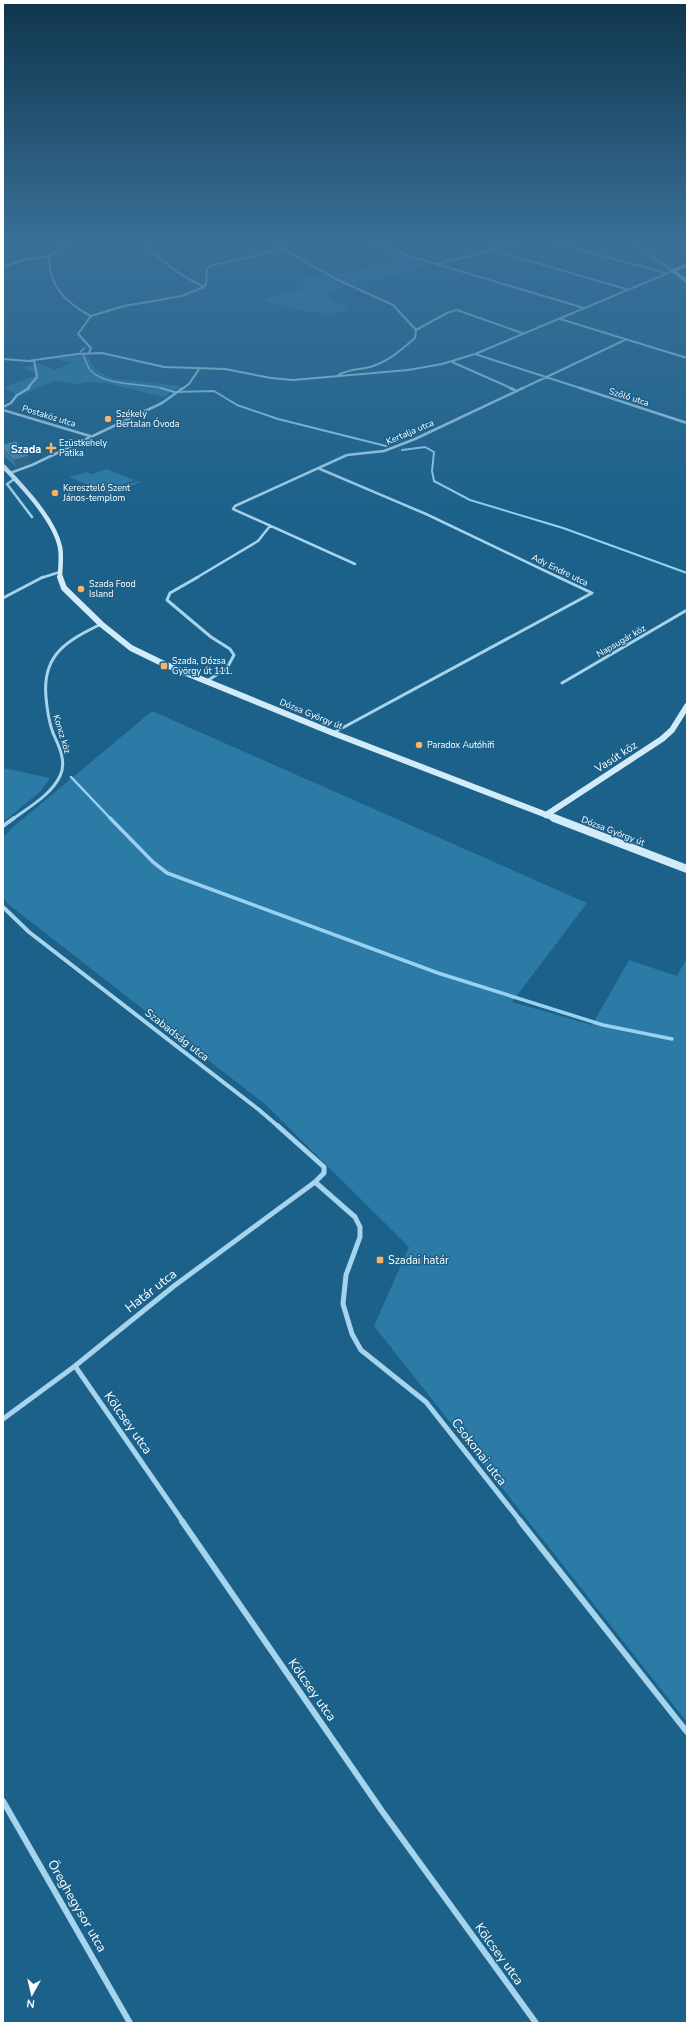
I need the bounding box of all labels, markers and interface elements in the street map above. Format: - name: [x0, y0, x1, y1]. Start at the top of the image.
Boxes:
- street label: Szőlő utca: [607, 385, 651, 409]
- street label: Postaköz utca: [21, 402, 78, 430]
- place label: Székely Bertalan Óvoda: [116, 408, 180, 430]
- marker: Székely Bertalan Óvoda: [103, 414, 113, 424]
- street label: Kertalja utca: [384, 417, 436, 447]
- place label: Ezüstkehely Patika: [59, 437, 108, 459]
- district label: Szada: [11, 442, 41, 457]
- marker: Ezüstkehely Patika: [46, 443, 56, 453]
- place label: Keresztelő Szent János-templom: [62, 482, 131, 504]
- marker: Keresztelő Szent János-templom: [50, 488, 60, 498]
- street label: Ady Endre utca: [530, 551, 591, 589]
- place label: Szada Food Island: [89, 578, 136, 600]
- marker: Szada Food Island: [76, 584, 86, 594]
- street label: Napsugár köz: [594, 622, 648, 660]
- place label: Szada, Dózsa György út 111.: [172, 655, 232, 677]
- marker: Szada, Dózsa György út 111.: [159, 661, 169, 671]
- street label: Dózsa György út: [278, 696, 345, 732]
- street label: Koncz köz: [50, 713, 74, 755]
- street label: Vasút köz: [591, 738, 640, 777]
- place label: Paradox Autóhifi: [427, 739, 494, 751]
- marker: Paradox Autóhifi: [414, 740, 424, 750]
- street label: Dózsa György út: [580, 813, 647, 849]
- street label: Szabadság utca: [142, 1005, 212, 1065]
- place label: Szadai határ: [388, 1253, 449, 1268]
- marker: Szadai határ: [375, 1255, 385, 1265]
- street label: Határ utca: [121, 1265, 181, 1317]
- street label: Kölcsey utca: [100, 1388, 156, 1458]
- street label: Csokonai utca: [447, 1415, 511, 1489]
- street label: Kölcsey utca: [284, 1655, 340, 1725]
- street label: Öreghegysor utca: [43, 1856, 112, 1955]
- street label: Kölcsey utca: [470, 1919, 528, 1989]
- north arrow: [12, 1974, 52, 2014]
- text: N: [26, 1995, 36, 2011]

